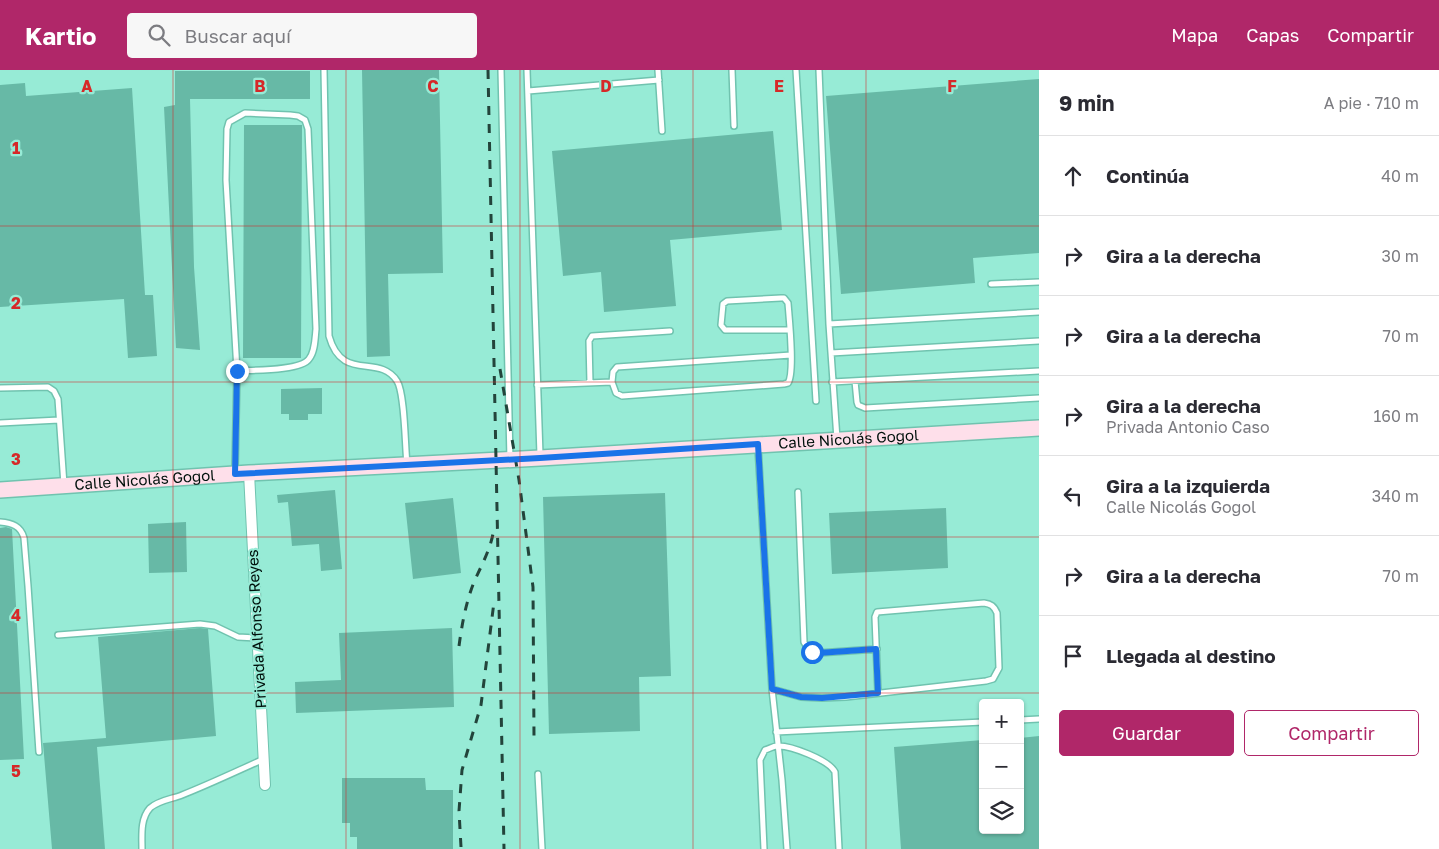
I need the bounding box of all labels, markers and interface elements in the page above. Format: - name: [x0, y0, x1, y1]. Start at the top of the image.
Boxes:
- search box: [127, 13, 477, 58]
- text: Kartio: [25, 21, 97, 50]
- icon: search: [145, 21, 173, 49]
- text: Buscar aquí: [185, 24, 291, 47]
- text: Mapa: [1171, 24, 1218, 46]
- text: Capas: [1246, 24, 1299, 46]
- text: Compartir: [1327, 24, 1414, 46]
- text: A: [81, 76, 93, 96]
- text: B: [254, 76, 266, 96]
- text: C: [427, 76, 439, 96]
- text: D: [600, 76, 612, 96]
- text: E: [774, 76, 784, 96]
- text: F: [947, 76, 957, 96]
- text: 9 min: [1059, 90, 1114, 116]
- text: A pie · 710 m: [1324, 93, 1419, 113]
- text: 1: [12, 138, 20, 158]
- icon: ahead: [1059, 162, 1087, 190]
- text: Continúa: [1106, 164, 1189, 187]
- text: 40 m: [1381, 166, 1419, 186]
- icon: right: [1059, 242, 1087, 270]
- text: Gira a la derecha: [1106, 244, 1261, 267]
- text: 30 m: [1382, 246, 1419, 266]
- text: 2: [11, 293, 21, 313]
- icon: right: [1059, 322, 1087, 350]
- text: Gira a la derecha: [1106, 324, 1261, 347]
- text: 70 m: [1382, 326, 1419, 346]
- route end: [226, 360, 249, 383]
- text: Gira a la derecha: [1106, 394, 1261, 417]
- icon: right: [1059, 402, 1087, 430]
- text: 160 m: [1373, 406, 1419, 426]
- text: Privada Antonio Caso: [1106, 417, 1270, 437]
- street label: Calle Nicolás Gogol: [778, 425, 919, 452]
- text: 3: [11, 449, 21, 469]
- street label: Calle Nicolás Gogol: [74, 465, 216, 493]
- text: Gira a la izquierda: [1106, 474, 1270, 497]
- icon: left: [1059, 482, 1087, 510]
- text: 340 m: [1372, 486, 1419, 506]
- text: Calle Nicolás Gogol: [1106, 497, 1256, 517]
- street label: Privada Alfonso Reyes: [243, 549, 269, 709]
- icon: right: [1059, 562, 1087, 590]
- text: Gira a la derecha: [1106, 564, 1261, 587]
- text: 70 m: [1382, 566, 1419, 586]
- text: 4: [11, 605, 21, 625]
- route start: [801, 641, 824, 664]
- icon: arrive: [1059, 642, 1087, 670]
- text: Llegada al destino: [1106, 644, 1276, 667]
- map controls: [979, 699, 1024, 834]
- button: +: [979, 699, 1024, 744]
- button: Guardar: [1059, 710, 1234, 756]
- button: Compartir: [1244, 710, 1419, 756]
- button: −: [979, 744, 1024, 789]
- text: 5: [11, 761, 21, 781]
- button: layers: [979, 789, 1024, 834]

